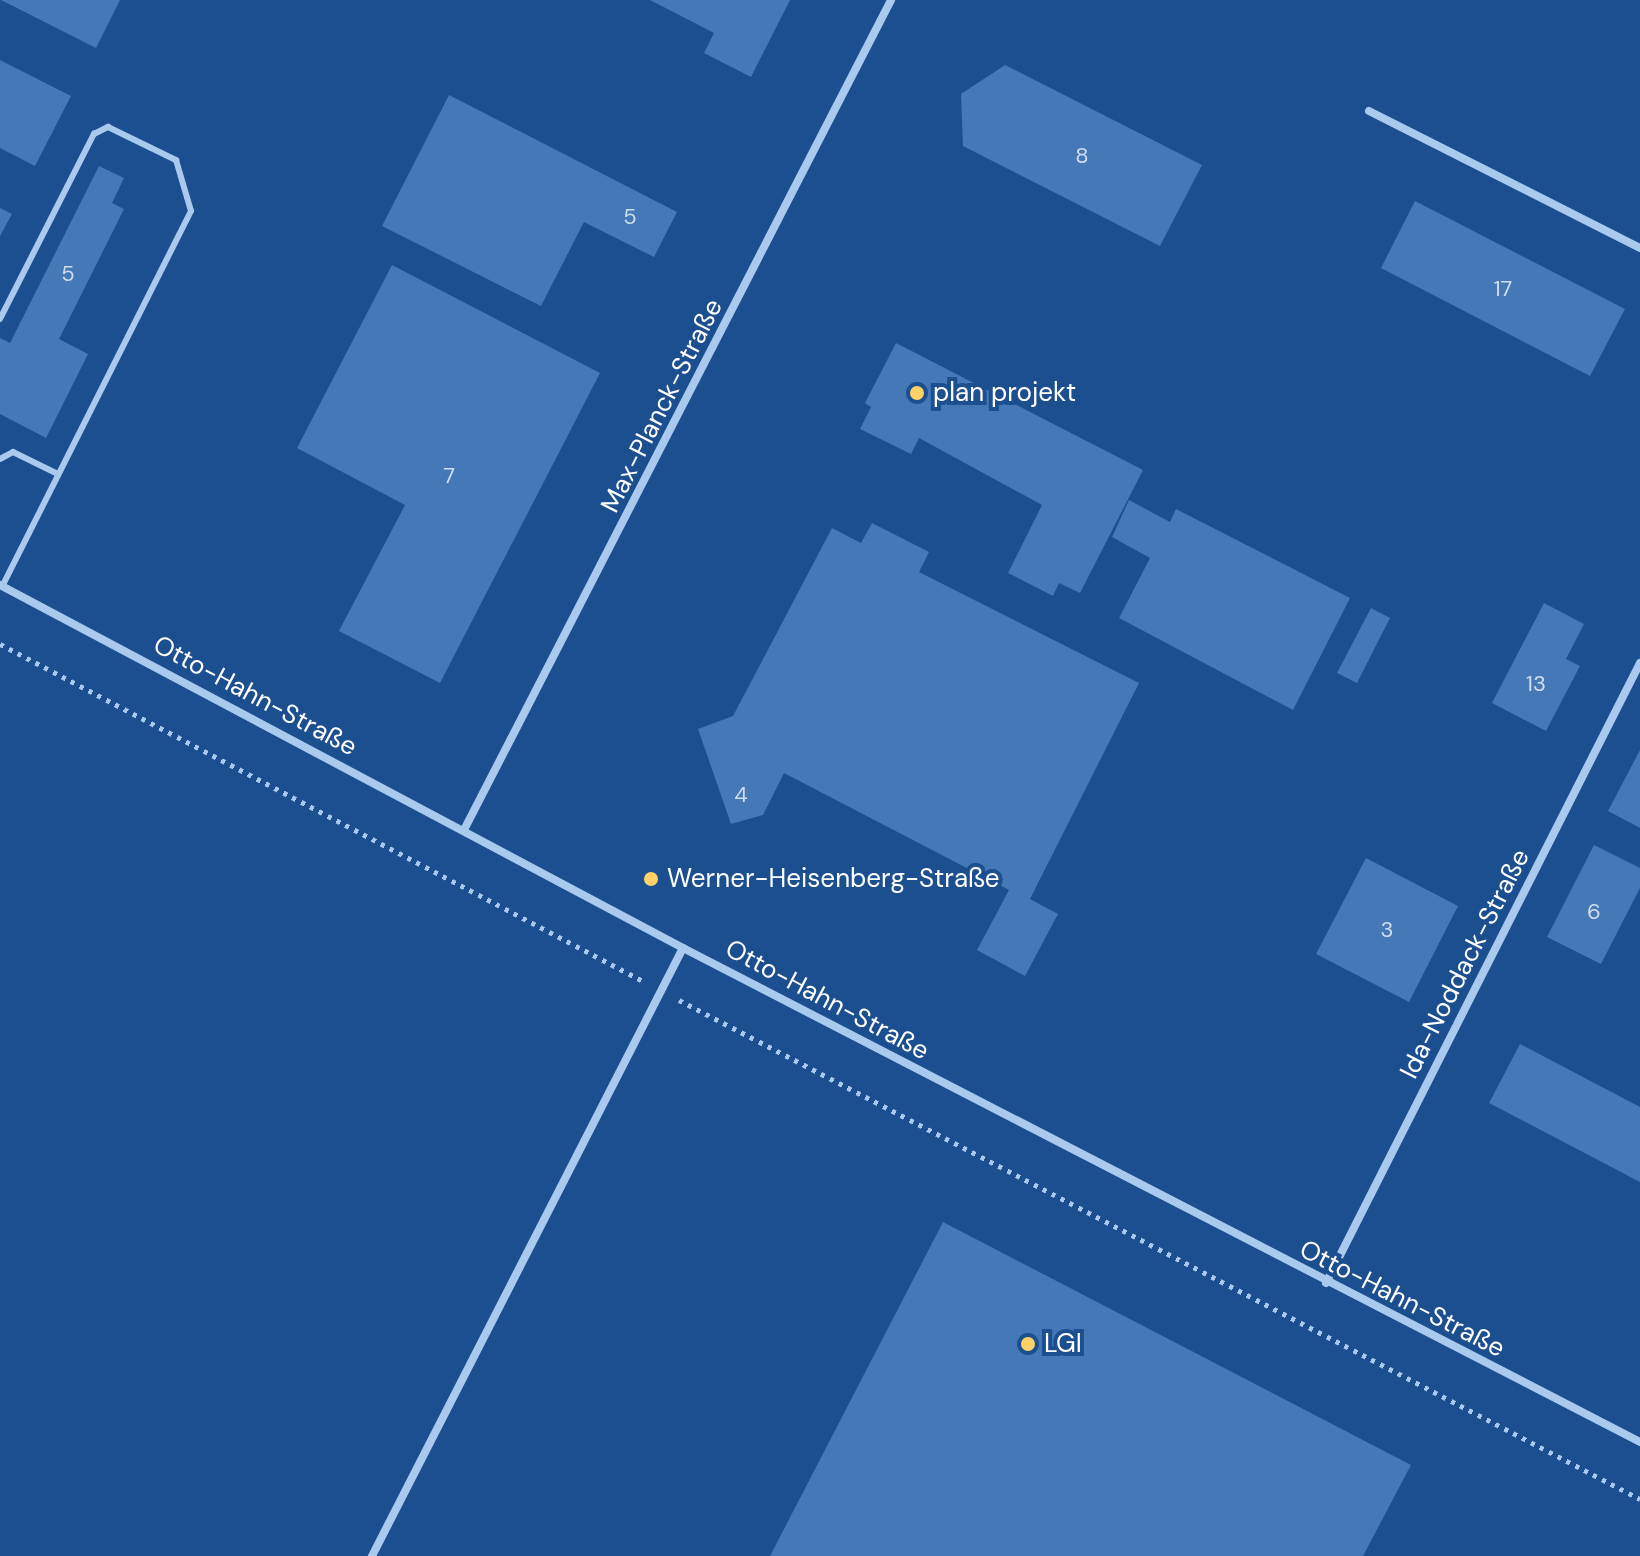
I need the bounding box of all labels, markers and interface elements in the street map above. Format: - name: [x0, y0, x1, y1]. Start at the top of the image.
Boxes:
- house number: 8: [1075, 143, 1089, 169]
- house number: 5: [623, 204, 637, 230]
- house number: 5: [61, 261, 75, 287]
- house number: 17: [1494, 276, 1512, 302]
- street label: Max-Planck-Straße: [595, 294, 729, 518]
- place label: plan projekt: [933, 377, 1076, 409]
- marker: plan projekt: [908, 384, 926, 402]
- house number: 7: [443, 463, 455, 489]
- street label: Otto-Hahn-Straße: [148, 629, 362, 763]
- house number: 13: [1526, 671, 1546, 697]
- house number: 4: [734, 782, 748, 808]
- street label: Ida-Noddack-Straße: [1394, 844, 1536, 1084]
- place label: Werner-Heisenberg-Straße: [667, 863, 1000, 895]
- marker: Werner-Heisenberg-Straße: [642, 870, 660, 888]
- house number: 6: [1587, 899, 1601, 925]
- house number: 3: [1380, 917, 1394, 943]
- street label: Otto-Hahn-Straße: [720, 933, 934, 1067]
- street label: Otto-Hahn-Straße: [1294, 1234, 1510, 1364]
- place label: LGI: [1044, 1328, 1082, 1360]
- marker: LGI: [1019, 1335, 1037, 1353]

